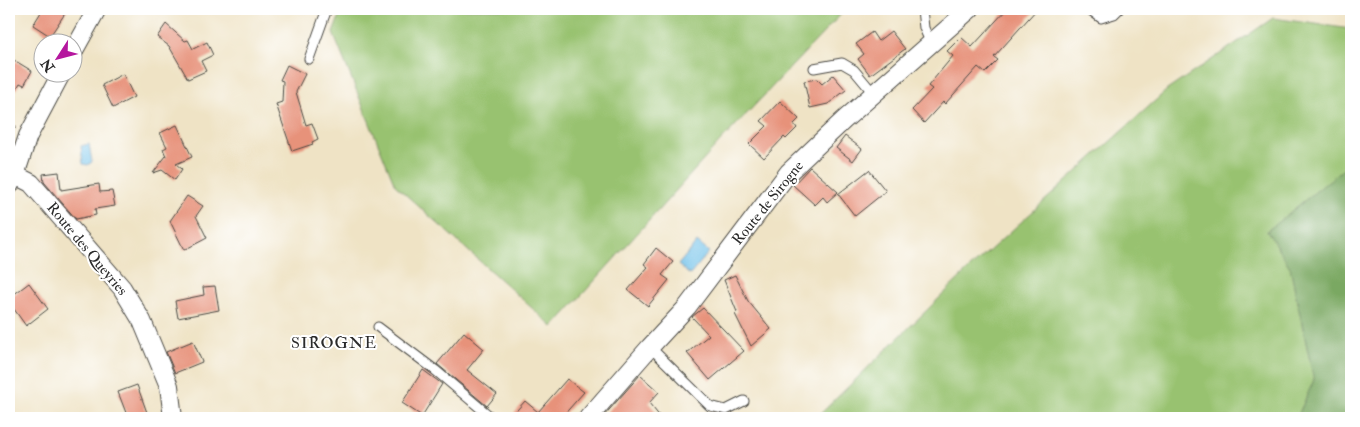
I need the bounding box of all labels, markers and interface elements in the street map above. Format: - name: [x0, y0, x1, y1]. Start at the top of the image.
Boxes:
- north arrow: [32, 32, 82, 82]
- text: N: [37, 55, 59, 76]
- street label: Route de Sirogne: [728, 157, 808, 249]
- street label: Route des Queyries: [42, 198, 132, 300]
- district label: SIROGNE: [291, 333, 377, 353]

